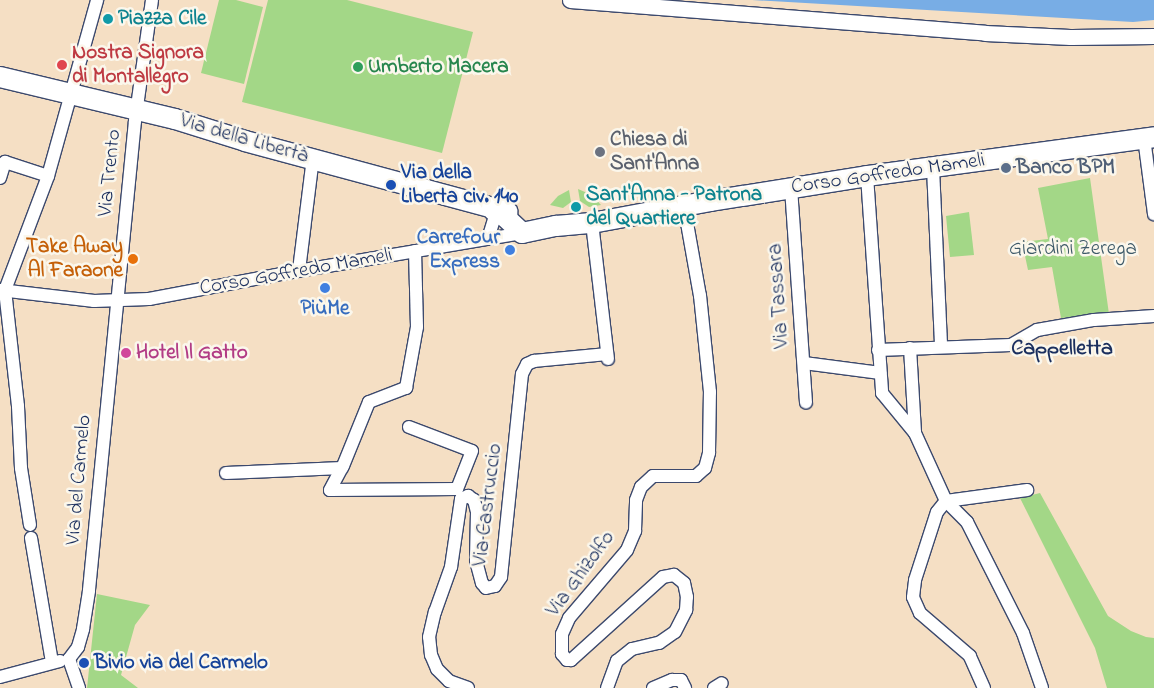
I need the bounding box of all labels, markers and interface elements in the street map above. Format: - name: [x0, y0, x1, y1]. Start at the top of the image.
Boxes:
- place label: Piazza Cile: [118, 6, 206, 32]
- marker: Piazza Cile: [102, 13, 114, 25]
- place label: Nostra Signora di Montallegro: [72, 40, 204, 90]
- place label: Umberto Macera: [368, 54, 508, 80]
- marker: Nostra Signora di Montallegro: [56, 59, 68, 71]
- marker: Umberto Macera: [352, 61, 364, 73]
- street label: Via della Libertà: [177, 109, 311, 169]
- place label: Chiesa di Sant'Anna: [610, 127, 699, 177]
- street label: Via Trento: [93, 128, 127, 218]
- marker: Chiesa di Sant'Anna: [594, 146, 606, 158]
- street label: Corso Goffredo Mameli: [790, 148, 986, 200]
- place label: Banco BPM: [1016, 155, 1115, 181]
- place label: Via della Liberta civ. 140: [401, 160, 518, 210]
- marker: Banco BPM: [1000, 162, 1012, 174]
- marker: Via della Liberta civ. 140: [385, 179, 397, 191]
- place label: Sant'Anna - Patrona del Quartiere: [586, 182, 762, 232]
- marker: Sant'Anna - Patrona del Quartiere: [570, 201, 582, 213]
- place label: Carrefour Express: [417, 225, 500, 275]
- place label: Take Away Al Faraone: [26, 234, 123, 284]
- park label: Giardini Zerega: [1009, 236, 1137, 262]
- street label: Corso Goffredo Mameli: [198, 243, 394, 301]
- street label: Via Tassara: [763, 243, 795, 349]
- marker: Carrefour Express: [504, 244, 516, 256]
- marker: Take Away Al Faraone: [127, 253, 139, 265]
- marker: PiùMe: [319, 282, 331, 294]
- place label: PiùMe: [301, 296, 349, 322]
- district label: Cappelletta: [1011, 337, 1113, 363]
- place label: Hotel Il Gatto: [136, 340, 248, 366]
- marker: Hotel Il Gatto: [120, 347, 132, 359]
- street label: Via del Carmelo: [61, 414, 97, 546]
- street label: Via Castruccio: [468, 442, 508, 568]
- street label: Via Ghizolfo: [541, 526, 621, 622]
- place label: Bivio via del Carmelo: [94, 650, 268, 676]
- marker: Bivio via del Carmelo: [78, 657, 90, 669]

